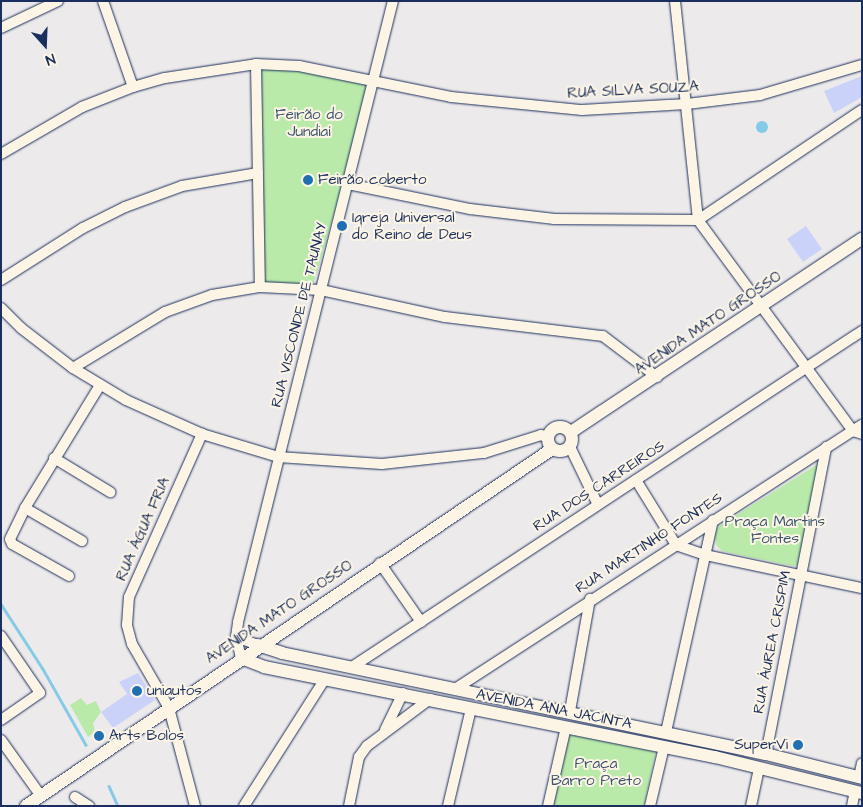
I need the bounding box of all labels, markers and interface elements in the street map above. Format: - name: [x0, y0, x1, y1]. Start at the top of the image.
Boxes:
- north arrow: [20, 20, 70, 70]
- text: N: [43, 48, 58, 70]
- street label: RUA SILVA SOUZA: [567, 78, 699, 102]
- park label: Feirão do Jundiaí: [275, 105, 343, 140]
- place label: Feirão coberto: [318, 171, 426, 189]
- marker: Feirão coberto: [302, 174, 314, 186]
- place label: Igreja Universal do Reino de Deus: [352, 208, 472, 243]
- marker: Igreja Universal do Reino de Deus: [336, 220, 348, 232]
- street label: RUA VISCONDE DE TAUNAY: [267, 221, 331, 409]
- street label: AVENIDA MATO GROSSO: [631, 267, 785, 379]
- street label: RUA DOS CARREIROS: [530, 437, 668, 535]
- street label: RUA ÁGUA FRIA: [112, 474, 174, 584]
- street label: RUA MARTINHO FONTES: [572, 489, 726, 597]
- park label: Praça Martins Fontes: [725, 512, 825, 547]
- street label: AVENIDA MATO GROSSO: [202, 556, 356, 668]
- street label: RUA ÁUREA CRISPIM: [749, 569, 795, 715]
- place label: uniautos: [147, 682, 202, 700]
- marker: uniautos: [131, 685, 143, 697]
- street label: AVENIDA ANA JACINTA: [475, 685, 633, 733]
- place label: Arts Bolos: [109, 727, 184, 745]
- marker: Arts Bolos: [93, 730, 105, 742]
- place label: SuperVi: [734, 736, 788, 754]
- marker: SuperVi: [792, 739, 804, 751]
- park label: Praça Barro Preto: [551, 754, 641, 789]

